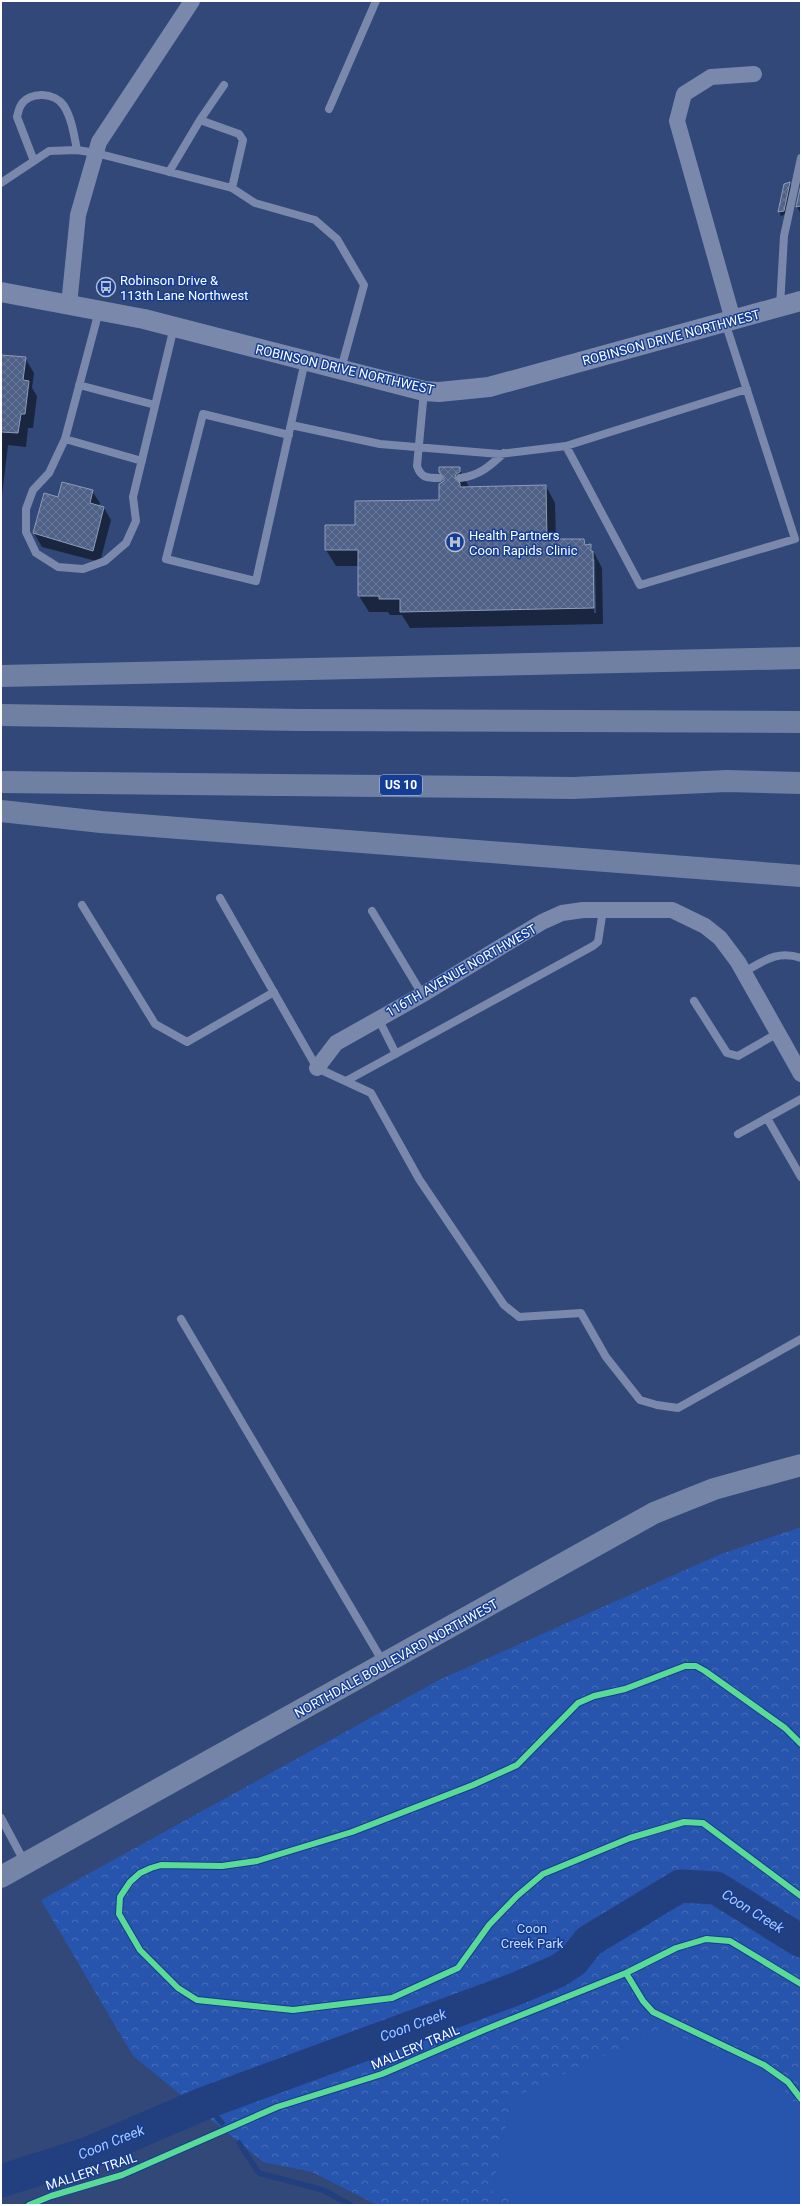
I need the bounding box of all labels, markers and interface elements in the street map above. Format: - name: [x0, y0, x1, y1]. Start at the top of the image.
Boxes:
- place label: Robinson Drive & 113th Lane Northwest: [120, 273, 248, 303]
- bus stop icon: Robinson Drive & 113th Lane Northwest: [95, 276, 117, 298]
- street label: ROBINSON DRIVE NORTHWEST: [581, 306, 762, 368]
- street label: ROBINSON DRIVE NORTHWEST: [254, 342, 436, 397]
- place label: Health Partners Coon Rapids Clinic: [469, 528, 578, 558]
- hospital icon: Health Partners Coon Rapids Clinic: [444, 531, 466, 553]
- road number: US 10: [380, 775, 422, 795]
- street label: 116TH AVENUE NORTHWEST: [383, 921, 539, 1020]
- street label: NORTHDALE BOULEVARD NORTHWEST: [292, 1596, 501, 1721]
- water label: Coon Creek: [719, 1886, 788, 1937]
- park label: Coon Creek Park: [501, 1921, 564, 1951]
- water label: Coon Creek: [377, 2005, 450, 2044]
- street label: MALLERY TRAIL: [369, 2022, 462, 2073]
- water label: Coon Creek: [76, 2121, 147, 2163]
- street label: MALLERY TRAIL: [44, 2150, 138, 2193]

